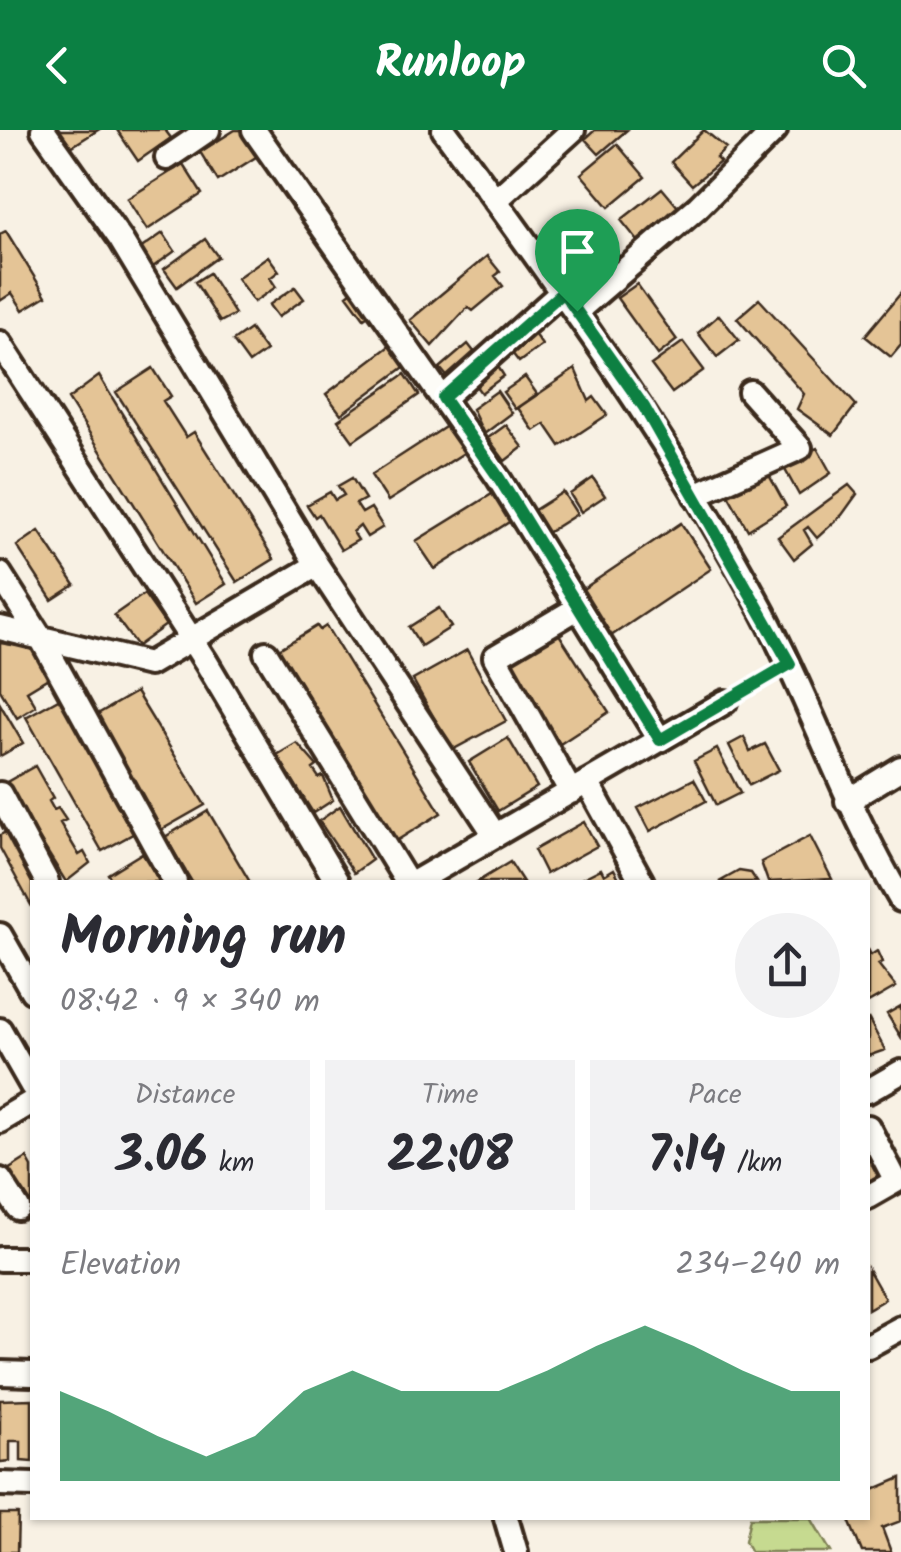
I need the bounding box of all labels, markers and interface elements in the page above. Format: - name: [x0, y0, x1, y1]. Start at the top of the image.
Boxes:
- text: Runloop: [375, 29, 526, 101]
- icon: back: [30, 38, 85, 93]
- icon: search: [816, 38, 871, 93]
- pin: [535, 209, 620, 312]
- icon: arrive: [550, 224, 605, 279]
- text: Morning run: [60, 896, 347, 983]
- button: share: [735, 913, 840, 1018]
- text: 08:42 · 9 × 340 m: [60, 977, 320, 1028]
- text: Distance: [135, 1073, 235, 1118]
- text: Time: [422, 1073, 478, 1118]
- text: Pace: [688, 1073, 742, 1118]
- text: 3.06: [116, 1118, 208, 1198]
- text: 22:08: [387, 1118, 513, 1198]
- text: 7:14: [648, 1118, 726, 1198]
- text: km: [208, 1141, 254, 1186]
- text: /km: [726, 1141, 782, 1186]
- text: Elevation: [60, 1240, 181, 1291]
- text: 234–240 m: [675, 1240, 840, 1291]

